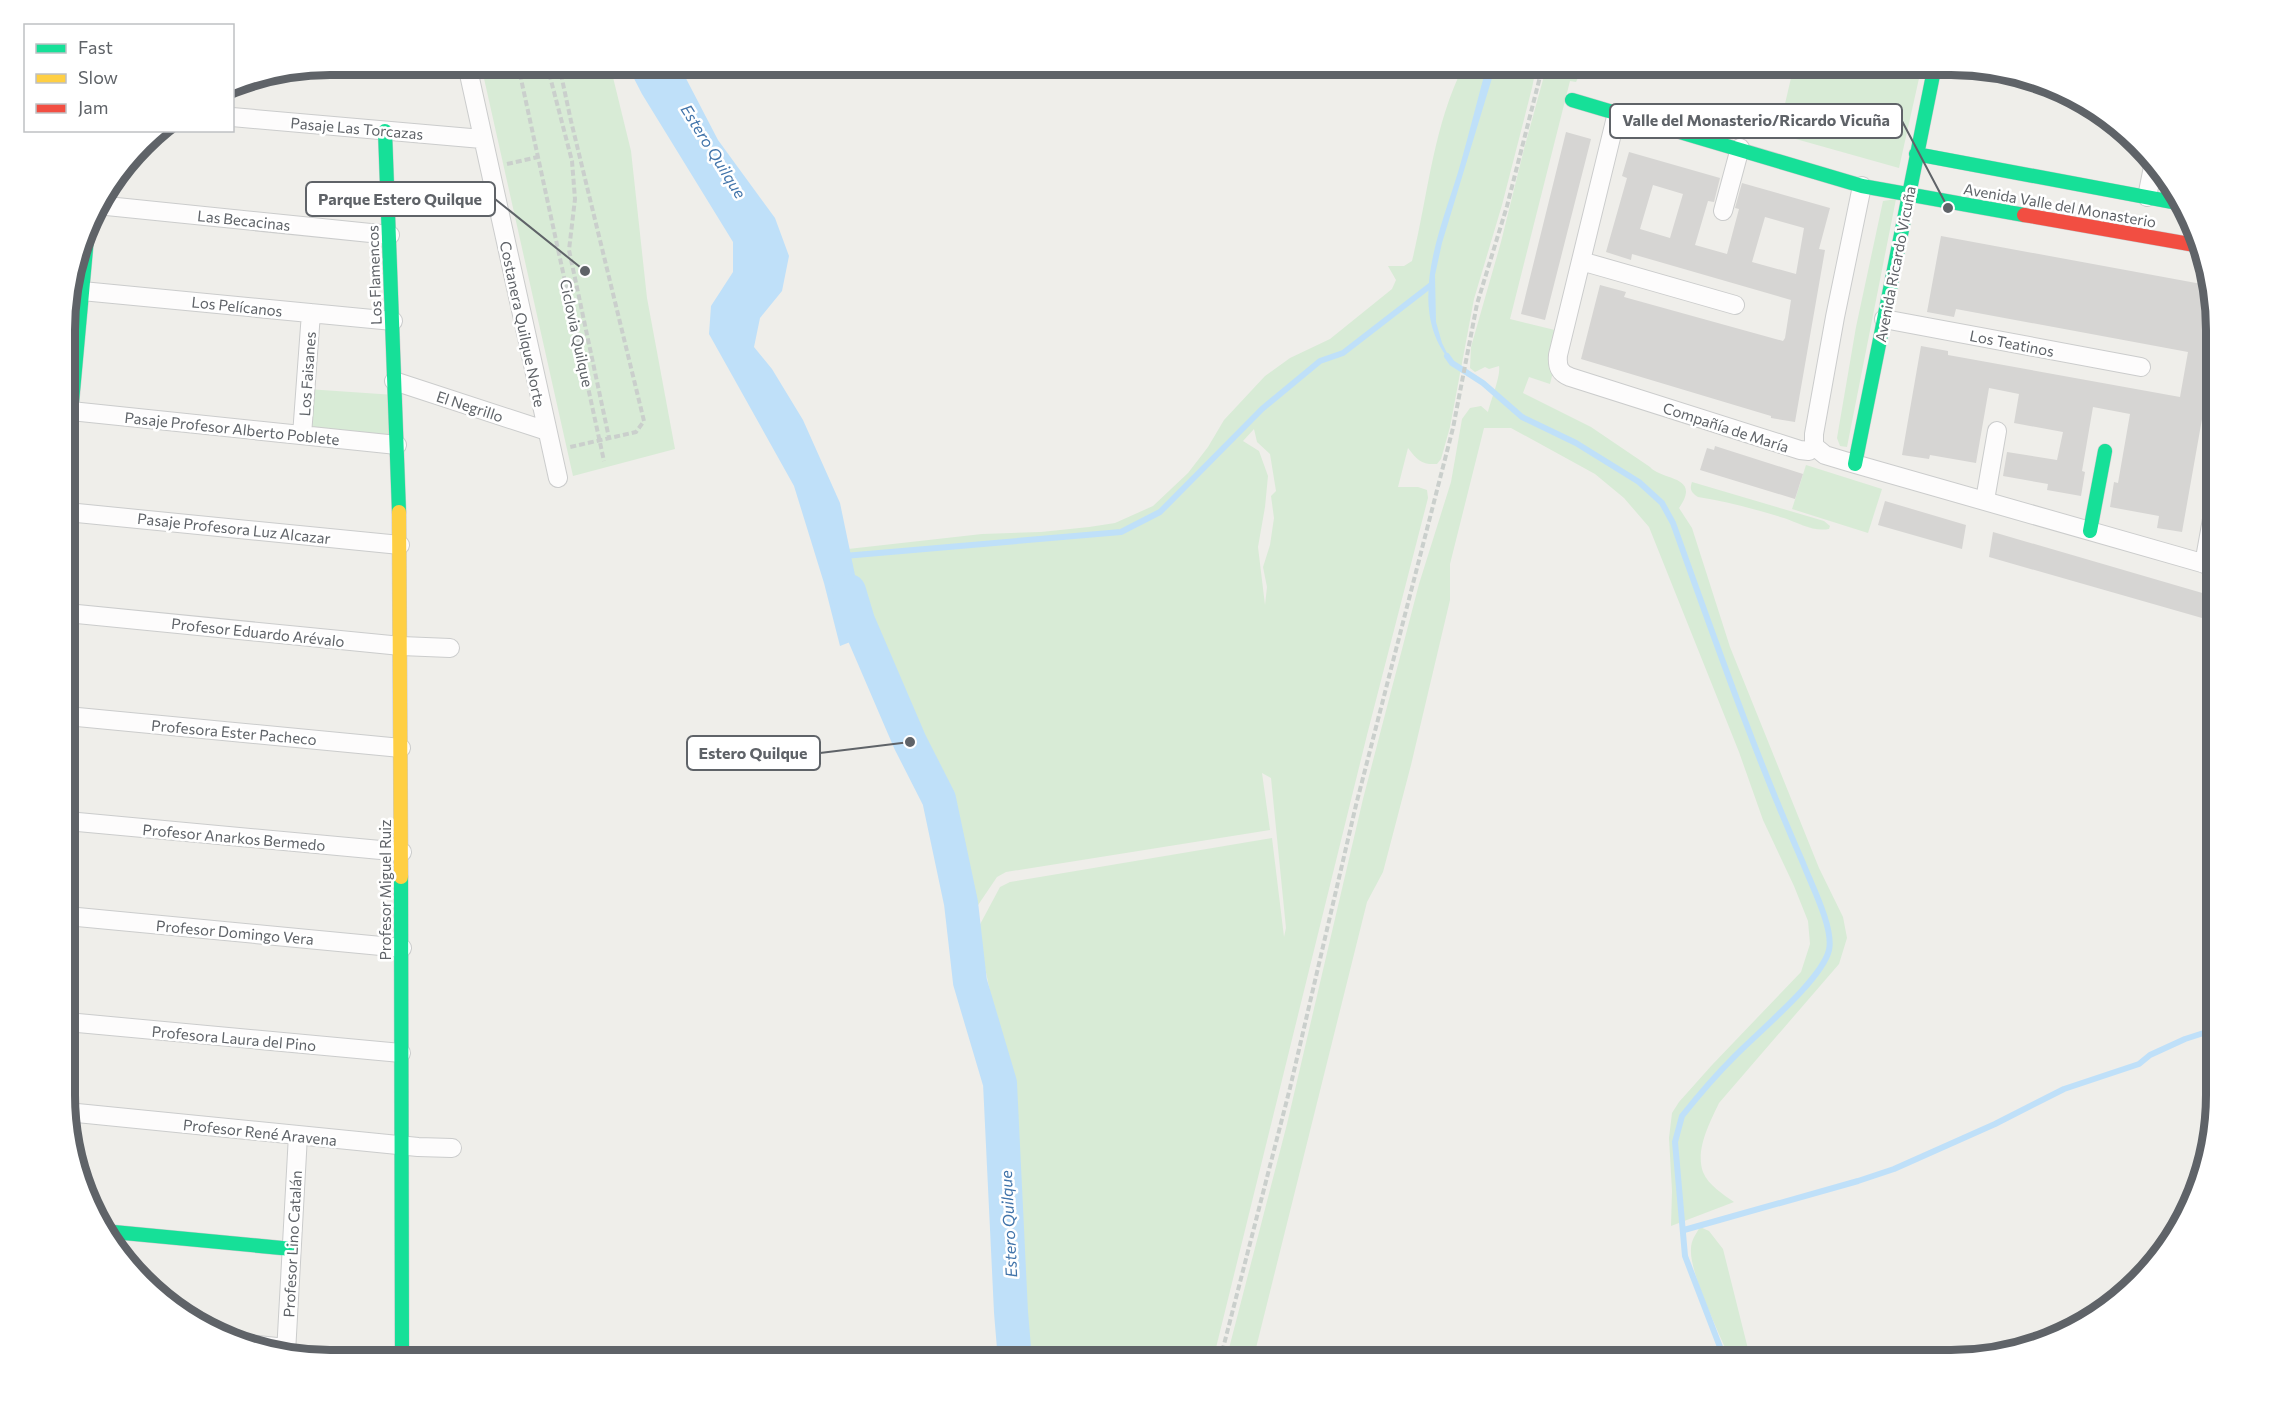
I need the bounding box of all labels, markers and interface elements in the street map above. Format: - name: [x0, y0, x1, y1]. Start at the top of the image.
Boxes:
- legend: [24, 24, 234, 132]
- text: Fast: [78, 36, 113, 58]
- text: Slow: [78, 66, 118, 88]
- text: Jam: [78, 96, 108, 118]
- water label: Estero Quilque: [678, 100, 751, 202]
- callout: Valle del Monasterio/Ricardo Vicuña: [1610, 104, 1902, 138]
- text: Valle del Monasterio/Ricardo Vicuña: [1622, 110, 1890, 129]
- street label: Pasaje Las Torcazas: [290, 113, 424, 143]
- street label: Avenida Valle del Monasterio: [1962, 179, 2158, 231]
- callout: Parque Estero Quilque: [306, 182, 495, 216]
- street label: Avenida Ricardo Vicuña: [1871, 184, 1919, 344]
- text: Parque Estero Quilque: [318, 189, 482, 208]
- street label: Las Becacinas: [197, 206, 292, 234]
- street label: Los Flamencos: [363, 225, 385, 325]
- street label: Costanera Quilque Norte: [497, 239, 549, 409]
- street label: Ciclovia Quilque: [557, 277, 597, 389]
- street label: Los Pelícanos: [191, 292, 284, 320]
- street label: Los Teatinos: [1968, 326, 2056, 360]
- street label: Los Faisanes: [295, 331, 319, 417]
- street label: El Negrillo: [434, 387, 506, 425]
- street label: Compañía de María: [1661, 398, 1791, 456]
- street label: Pasaje Profesor Alberto Poblete: [124, 408, 340, 448]
- street label: Pasaje Profesora Luz Alcazar: [136, 509, 332, 547]
- street label: Profesor Eduardo Arévalo: [170, 614, 346, 650]
- street label: Profesora Ester Pacheco: [151, 716, 317, 748]
- callout: Estero Quilque: [687, 736, 820, 770]
- text: Estero Quilque: [699, 743, 807, 762]
- street label: Profesor Miguel Ruiz: [376, 819, 394, 961]
- street label: Profesor Anarkos Bermedo: [142, 820, 326, 854]
- street label: Profesor Domingo Vera: [155, 916, 315, 948]
- street label: Profesora Laura del Pino: [151, 1022, 317, 1054]
- street label: Profesor René Aravena: [182, 1115, 338, 1149]
- water label: Estero Quilque: [996, 1169, 1020, 1278]
- street label: Profesor Lino Catalán: [279, 1170, 305, 1318]

